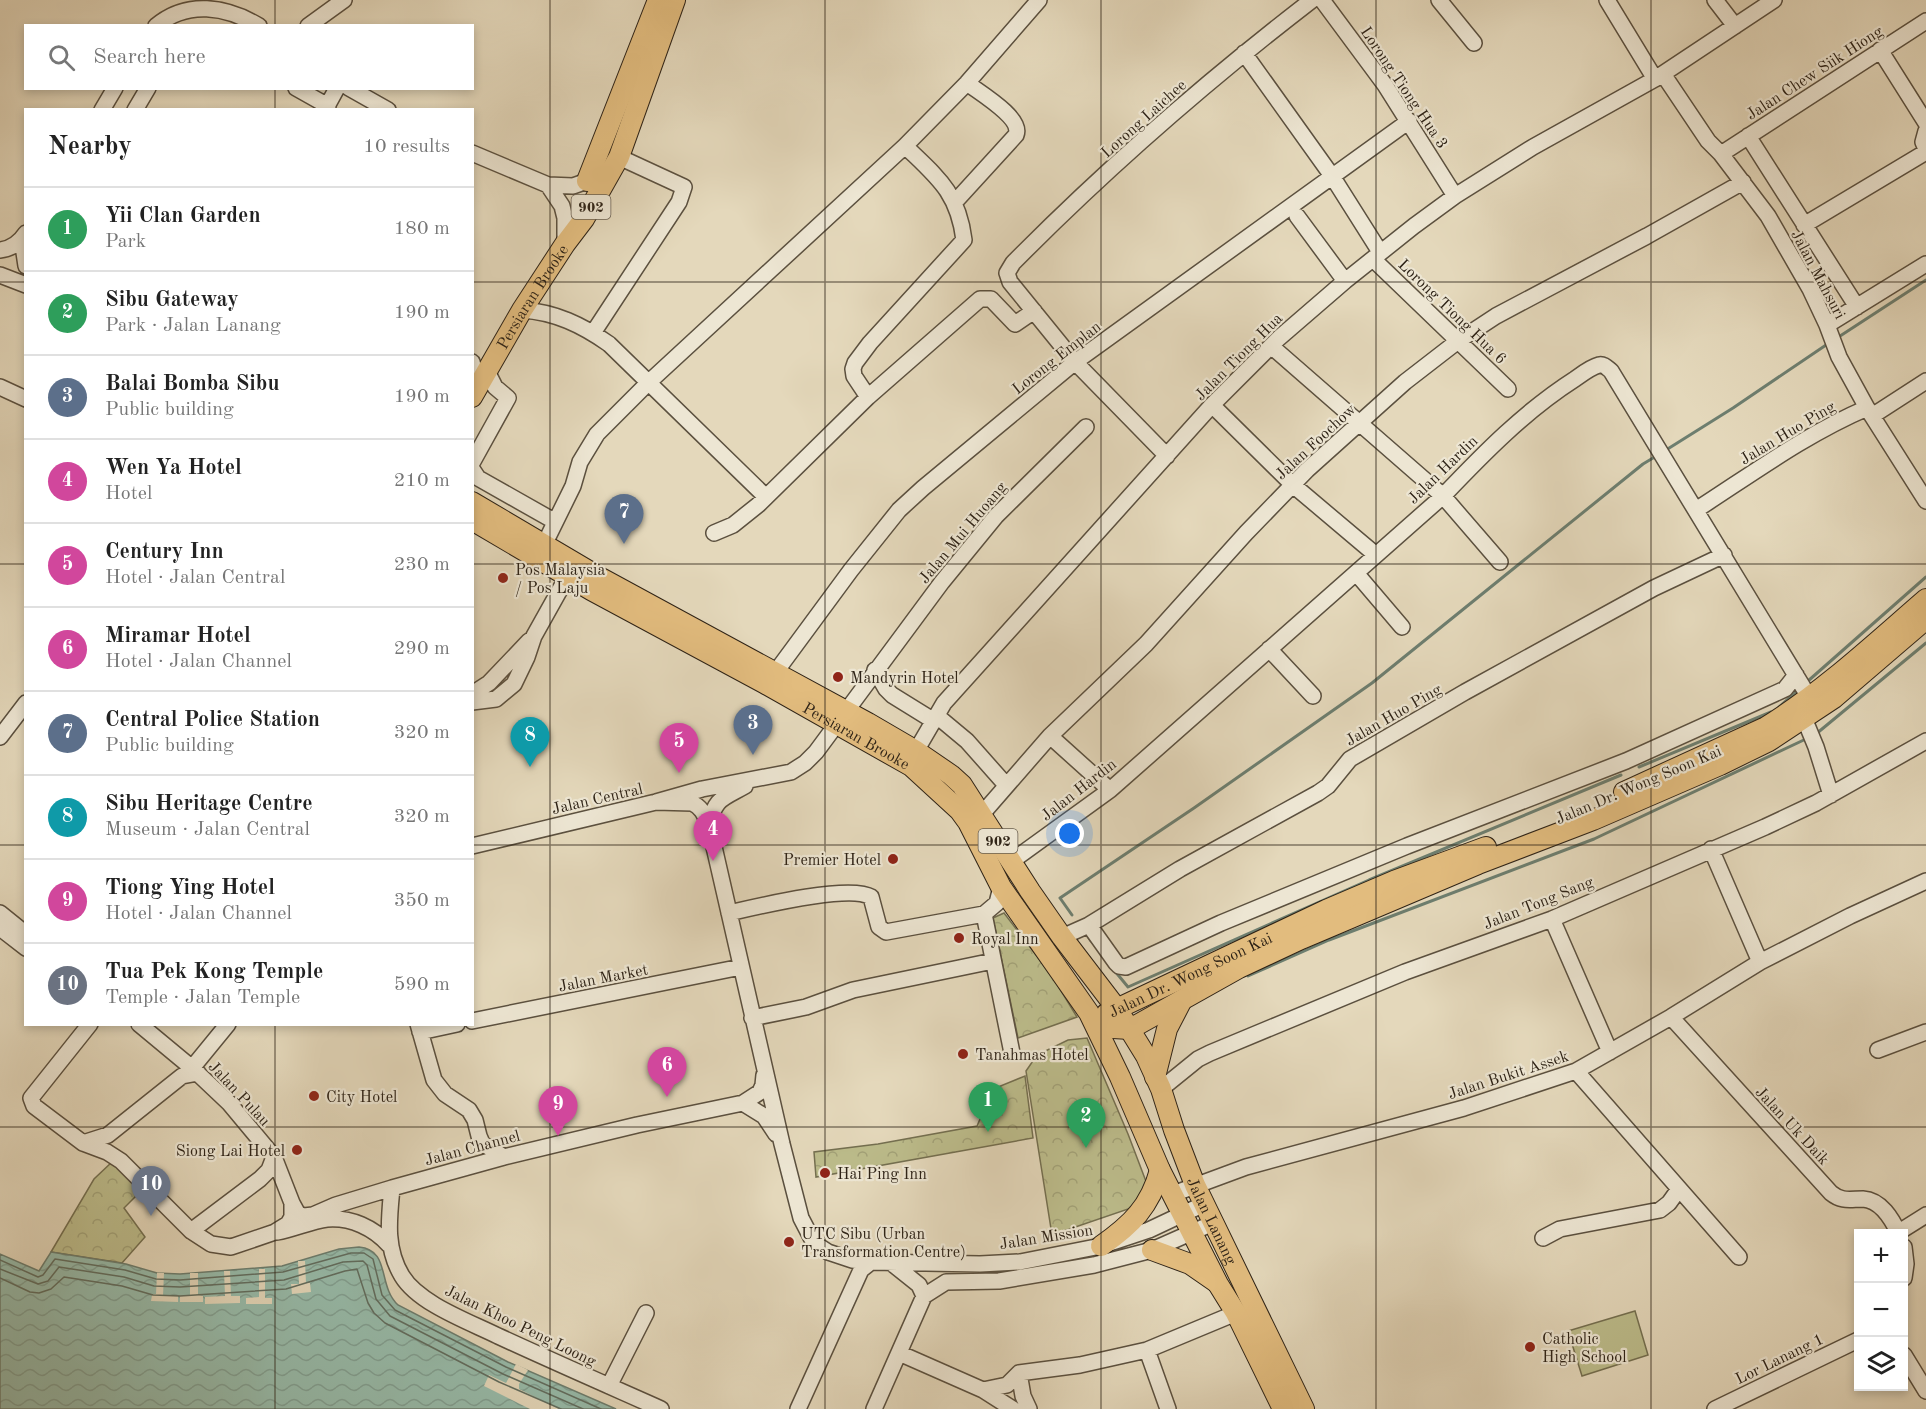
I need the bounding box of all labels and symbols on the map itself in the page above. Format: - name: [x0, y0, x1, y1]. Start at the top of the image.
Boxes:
- street label: Jalan Chew Siik Hiong: [1744, 23, 1886, 124]
- street label: Lorong Tiong Hua 3: [1357, 24, 1450, 152]
- street label: Lorong Laichee: [1099, 77, 1190, 162]
- road number: 902: [572, 195, 610, 219]
- street label: Jalan Mahsuri: [1787, 228, 1847, 322]
- street label: Persiaran Brooke: [495, 243, 572, 353]
- street label: Lorong Tiong Hua 6: [1395, 257, 1509, 368]
- street label: Jalan Tiong Hua: [1193, 311, 1286, 404]
- street label: Lorong Emplan: [1010, 319, 1105, 398]
- street label: Jalan Huo Ping: [1738, 399, 1839, 468]
- street label: Jalan Foochow: [1273, 401, 1360, 484]
- street label: Jalan Hardin: [1405, 433, 1482, 508]
- street label: Jalan Mui Huoang: [917, 479, 1011, 587]
- pin: 7: [604, 494, 644, 544]
- place label: Pos Malaysia / Pos Laju: [515, 563, 605, 597]
- marker: Pos Malaysia / Pos Laju: [496, 571, 510, 585]
- marker: Mandyrin Hotel: [831, 670, 845, 684]
- place label: Mandyrin Hotel: [850, 671, 959, 687]
- street label: Jalan Huo Ping: [1343, 682, 1445, 750]
- street label: Persiaran Brooke: [800, 701, 912, 774]
- pin: 3: [734, 706, 772, 755]
- pin: 8: [510, 718, 550, 767]
- pin: 5: [660, 724, 698, 773]
- street label: Jalan Dr. Wong Soon Kai: [1554, 744, 1724, 828]
- street label: Jalan Hardin: [1039, 756, 1120, 825]
- street label: Jalan Central: [550, 782, 645, 818]
- pin: 4: [694, 812, 732, 861]
- your location: [1055, 819, 1084, 848]
- road number: 902: [978, 829, 1018, 853]
- marker: Premier Hotel: [886, 852, 900, 866]
- place label: Premier Hotel: [783, 853, 881, 869]
- street label: Jalan Tong Sang: [1481, 874, 1596, 933]
- marker: Royal Inn: [952, 931, 966, 945]
- street label: Jalan Dr. Wong Soon Kai: [1107, 931, 1275, 1021]
- place label: Royal Inn: [971, 932, 1039, 948]
- street label: Jalan Market: [557, 962, 650, 996]
- marker: Tanahmas Hotel: [956, 1047, 970, 1061]
- pin: 6: [648, 1048, 686, 1097]
- place label: Tanahmas Hotel: [975, 1048, 1089, 1064]
- street label: Jalan Bukit Assek: [1446, 1049, 1571, 1103]
- street label: Jalan Pulau: [205, 1059, 273, 1130]
- pin: 1: [968, 1082, 1008, 1132]
- street label: Jalan Uk Daik: [1752, 1084, 1832, 1168]
- pin: 9: [538, 1086, 578, 1136]
- marker: City Hotel: [307, 1089, 321, 1103]
- place label: City Hotel: [326, 1090, 397, 1106]
- pin: 2: [1066, 1098, 1106, 1148]
- street label: Jalan Channel: [423, 1128, 522, 1169]
- marker: Siong Lai Hotel: [290, 1143, 304, 1157]
- place label: Siong Lai Hotel: [176, 1144, 285, 1160]
- pin: 10: [132, 1166, 170, 1216]
- marker: Hai Ping Inn: [818, 1166, 832, 1180]
- place label: Hai Ping Inn: [837, 1167, 927, 1183]
- street label: Jalan Lanang: [1183, 1176, 1239, 1268]
- street label: Jalan Mission: [998, 1223, 1095, 1253]
- place label: UTC Sibu (Urban Transformation Centre): [801, 1226, 966, 1261]
- marker: UTC Sibu (Urban Transformation Centre): [782, 1235, 796, 1249]
- street label: Jalan Khoo Peng Loong: [442, 1283, 599, 1371]
- place label: Catholic High School: [1542, 1332, 1627, 1366]
- street label: Lor Lanang 1: [1733, 1332, 1826, 1388]
- marker: Catholic High School: [1523, 1340, 1537, 1354]

